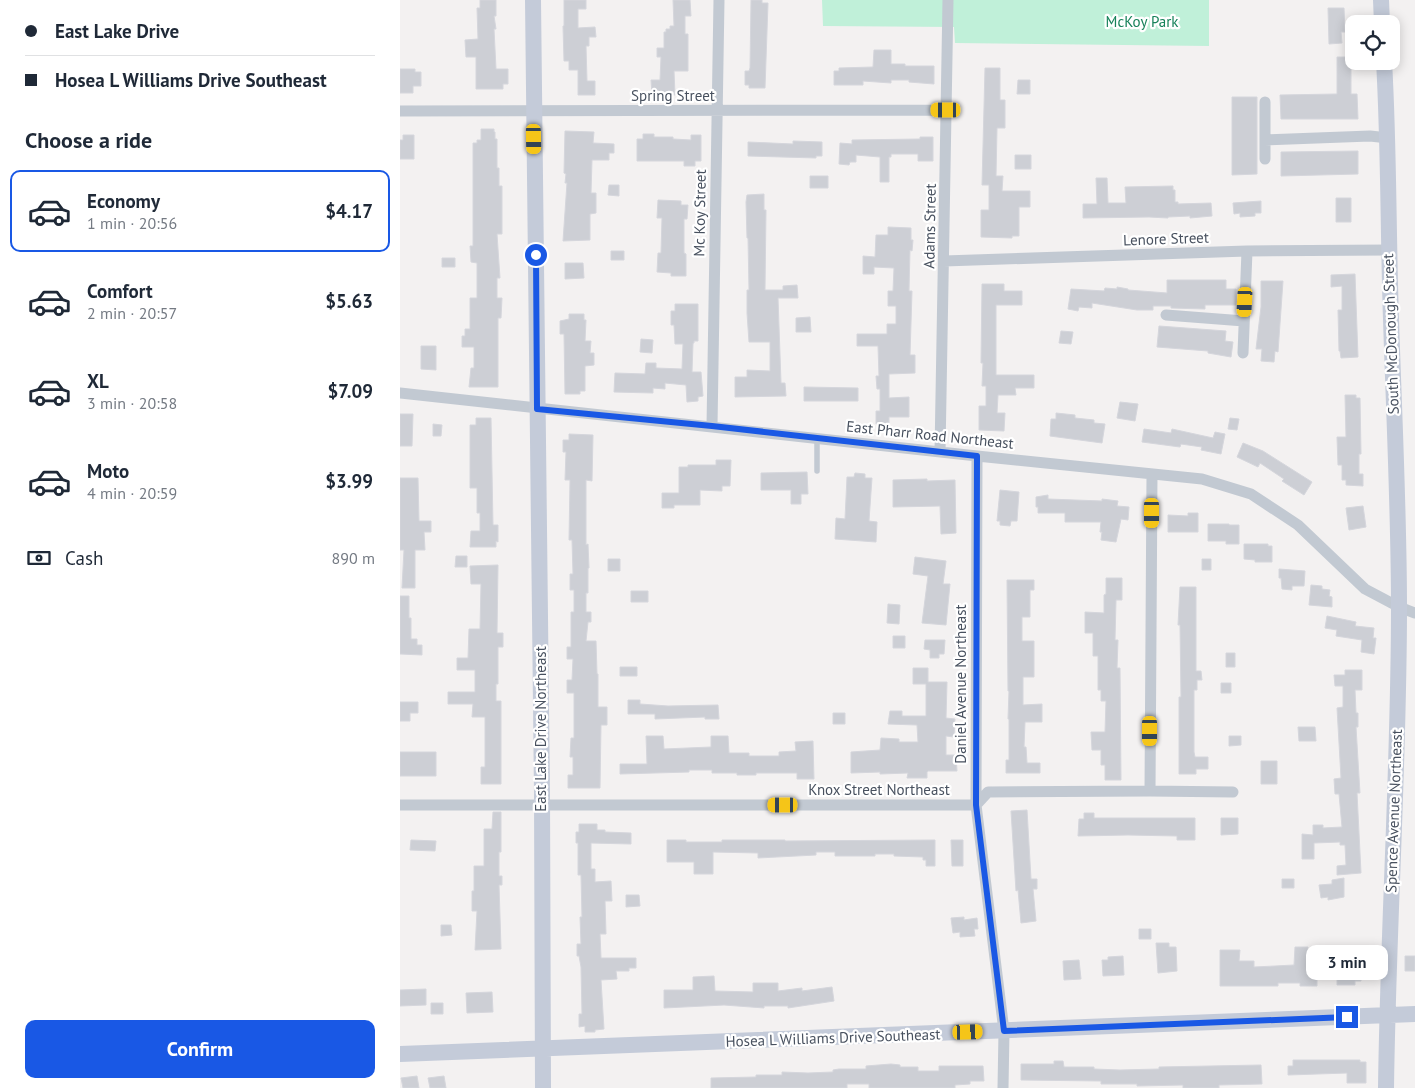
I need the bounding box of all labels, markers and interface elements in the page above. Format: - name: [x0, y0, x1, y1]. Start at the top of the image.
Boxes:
- park label: McKoy Park: [1106, 12, 1179, 31]
- map controls: [1345, 15, 1400, 70]
- button: locate: [1345, 15, 1400, 70]
- text: East Lake Drive: [55, 19, 179, 43]
- text: Hosea L Williams Drive Southeast: [55, 68, 327, 92]
- street label: Spring Street: [631, 86, 715, 105]
- car: [931, 103, 961, 118]
- car: [526, 124, 541, 154]
- text: Choose a ride: [25, 126, 152, 154]
- street label: Mc Koy Street: [689, 169, 710, 257]
- street label: Adams Street: [919, 183, 940, 269]
- icon: car: [27, 189, 72, 234]
- text: Economy: [87, 189, 160, 213]
- text: $4.17: [325, 199, 373, 223]
- text: 1 min · 20:56: [87, 213, 177, 233]
- street label: Lenore Street: [1123, 228, 1209, 249]
- route start: [525, 244, 547, 266]
- street label: South McDonough Street: [1378, 253, 1403, 415]
- icon: car: [27, 279, 72, 324]
- text: Comfort: [87, 279, 153, 303]
- car: [1236, 287, 1253, 317]
- text: $5.63: [325, 289, 373, 313]
- text: 2 min · 20:57: [87, 303, 177, 323]
- icon: car: [27, 369, 72, 414]
- text: XL: [87, 369, 109, 393]
- text: $7.09: [327, 379, 373, 403]
- text: 3 min · 20:58: [87, 393, 177, 413]
- street label: East Pharr Road Northeast: [845, 416, 1015, 453]
- icon: car: [27, 459, 72, 504]
- text: Moto: [87, 459, 129, 483]
- text: $3.99: [325, 469, 373, 493]
- text: 4 min · 20:59: [87, 483, 177, 503]
- car: [1144, 498, 1159, 528]
- icon: cash: [25, 544, 53, 572]
- text: Cash: [65, 546, 103, 570]
- text: 890 m: [332, 548, 375, 568]
- street label: Daniel Avenue Northeast: [951, 604, 970, 764]
- street label: East Lake Drive Northeast: [531, 646, 550, 812]
- car: [1142, 716, 1157, 746]
- street label: Spence Avenue Northeast: [1381, 729, 1406, 893]
- street label: Knox Street Northeast: [808, 780, 950, 799]
- car: [768, 798, 798, 813]
- callout: 3 min: [1306, 944, 1388, 980]
- text: 3 min: [1327, 952, 1367, 972]
- route end: [1336, 1006, 1358, 1028]
- button: Confirm: [25, 1020, 375, 1078]
- street label: Hosea L Williams Drive Southeast: [725, 1024, 941, 1051]
- car: [952, 1024, 983, 1040]

